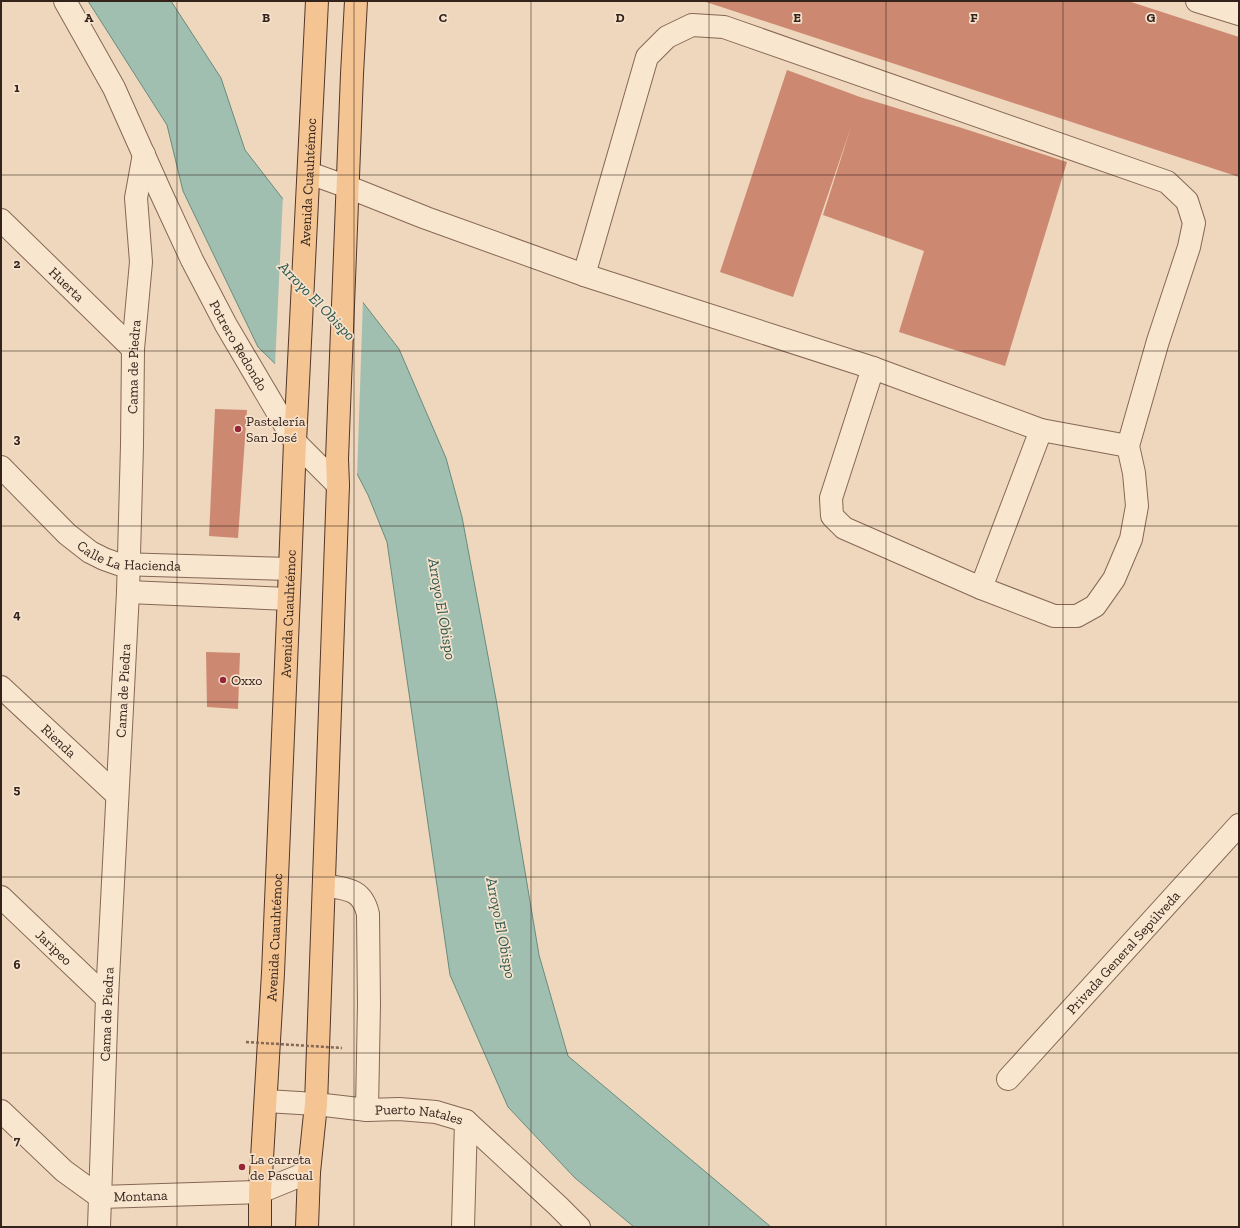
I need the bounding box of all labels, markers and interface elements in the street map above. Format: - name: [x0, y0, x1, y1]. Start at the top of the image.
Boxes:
- text: A: [85, 10, 94, 25]
- text: B: [262, 10, 270, 25]
- text: C: [439, 10, 447, 25]
- text: D: [615, 10, 625, 25]
- text: E: [793, 10, 801, 25]
- text: F: [970, 10, 978, 25]
- text: G: [1147, 10, 1156, 25]
- text: 1: [14, 80, 20, 95]
- street label: Avenida Cuauhtémoc: [297, 118, 320, 247]
- text: 2: [14, 256, 21, 271]
- water label: Arroyo El Obispo: [274, 257, 359, 344]
- street label: Huerta: [45, 264, 88, 306]
- street label: Potrero Redondo: [206, 297, 271, 394]
- street label: Cama de Piedra: [124, 319, 145, 414]
- place label: Pastelería San José: [246, 413, 306, 446]
- marker: Pastelería San José: [233, 424, 243, 434]
- text: 3: [14, 431, 21, 446]
- street label: Calle La Hacienda: [73, 537, 181, 575]
- street label: Avenida Cuauhtémoc: [277, 549, 300, 678]
- water label: Arroyo El Obispo: [424, 556, 460, 661]
- text: 4: [13, 607, 21, 622]
- street label: Cama de Piedra: [112, 643, 134, 738]
- place label: Oxxo: [231, 672, 262, 689]
- marker: Oxxo: [218, 675, 228, 685]
- street label: Rienda: [37, 721, 80, 762]
- text: 5: [14, 782, 21, 797]
- street label: Avenida Cuauhtémoc: [263, 873, 286, 1002]
- water label: Arroyo El Obispo: [482, 875, 520, 980]
- street label: Privada General Sepúlveda: [1063, 887, 1184, 1018]
- street label: Jaripeo: [32, 926, 75, 969]
- text: 6: [14, 957, 21, 972]
- street label: Cama de Piedra: [97, 966, 118, 1062]
- street label: Puerto Natales: [375, 1101, 465, 1129]
- text: 7: [14, 1133, 21, 1148]
- place label: La carreta de Pascual: [250, 1151, 313, 1184]
- marker: La carreta de Pascual: [237, 1162, 247, 1172]
- street label: Montana: [113, 1187, 168, 1206]

